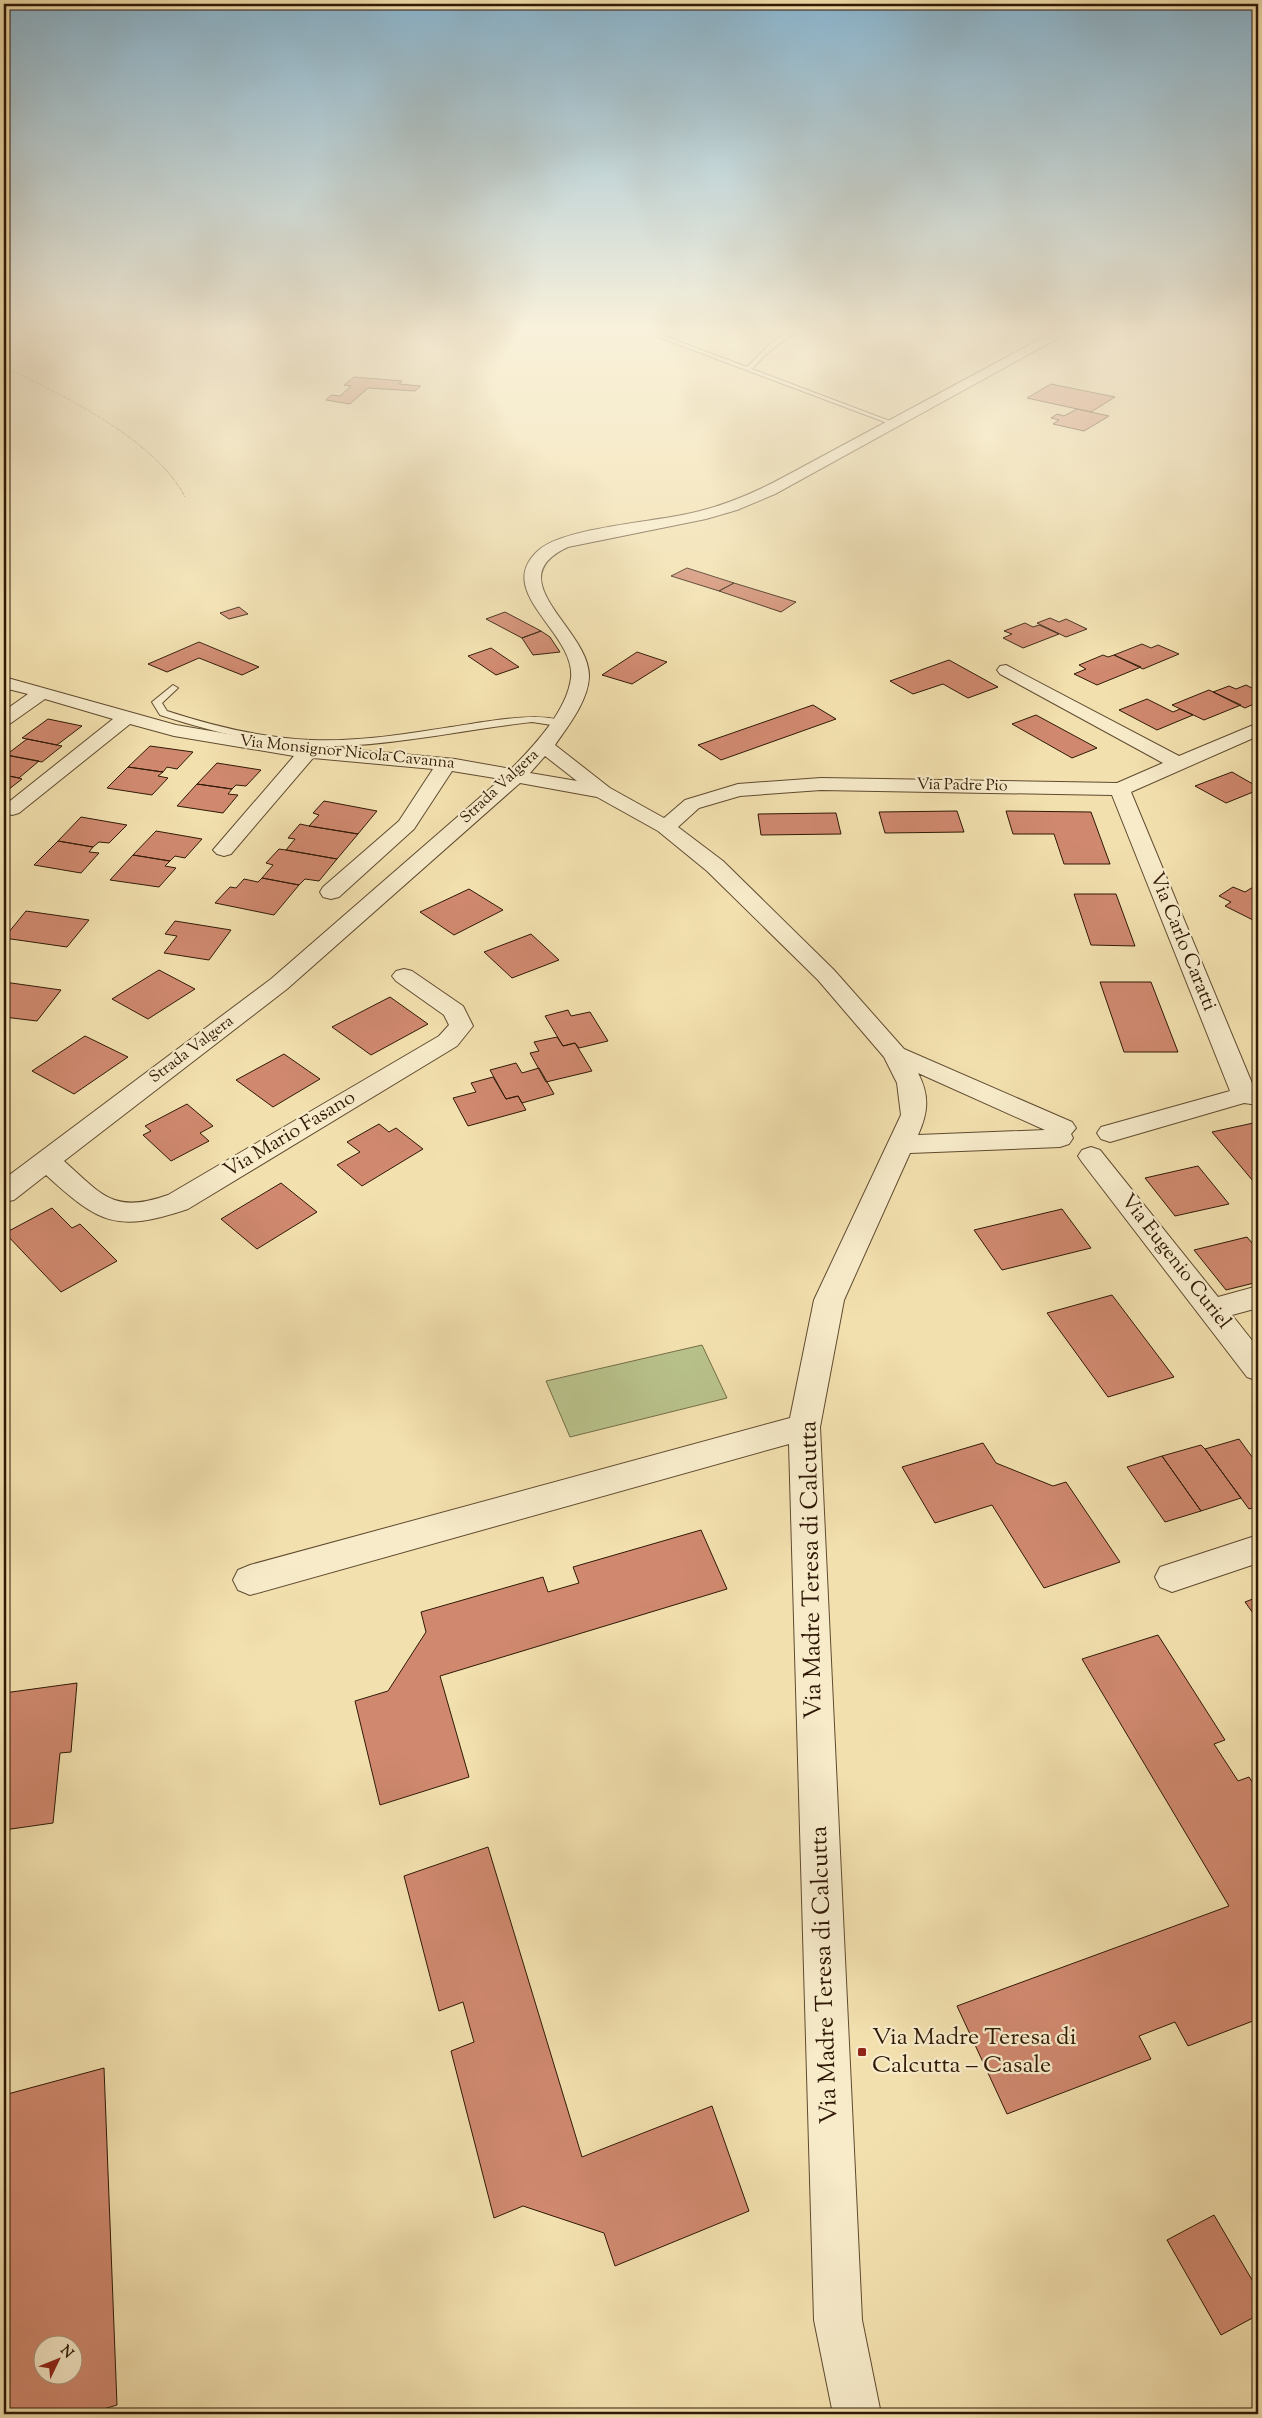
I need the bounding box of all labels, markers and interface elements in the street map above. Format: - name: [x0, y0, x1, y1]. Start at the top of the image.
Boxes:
- street label: Via Monsignor Nicola Cavanna: [238, 730, 456, 776]
- street label: Strada Valgera: [456, 744, 545, 830]
- street label: Via Padre Pio: [916, 774, 1008, 798]
- street label: Via Carlo Caratti: [1141, 868, 1223, 1016]
- street label: Strada Valgera: [145, 1010, 239, 1089]
- street label: Via Mario Fasano: [219, 1084, 362, 1186]
- street label: Via Eugenio Curiel: [1113, 1188, 1237, 1336]
- street label: Via Madre Teresa di Calcutta: [792, 1421, 832, 1719]
- street label: Via Madre Teresa di Calcutta: [803, 1825, 847, 2125]
- place label: Via Madre Teresa di Calcutta – Casale: [872, 2021, 1077, 2083]
- marker: Via Madre Teresa di Calcutta – Casale: [856, 2046, 868, 2058]
- north arrow: [32, 2336, 82, 2386]
- text: N: [55, 2342, 77, 2363]

